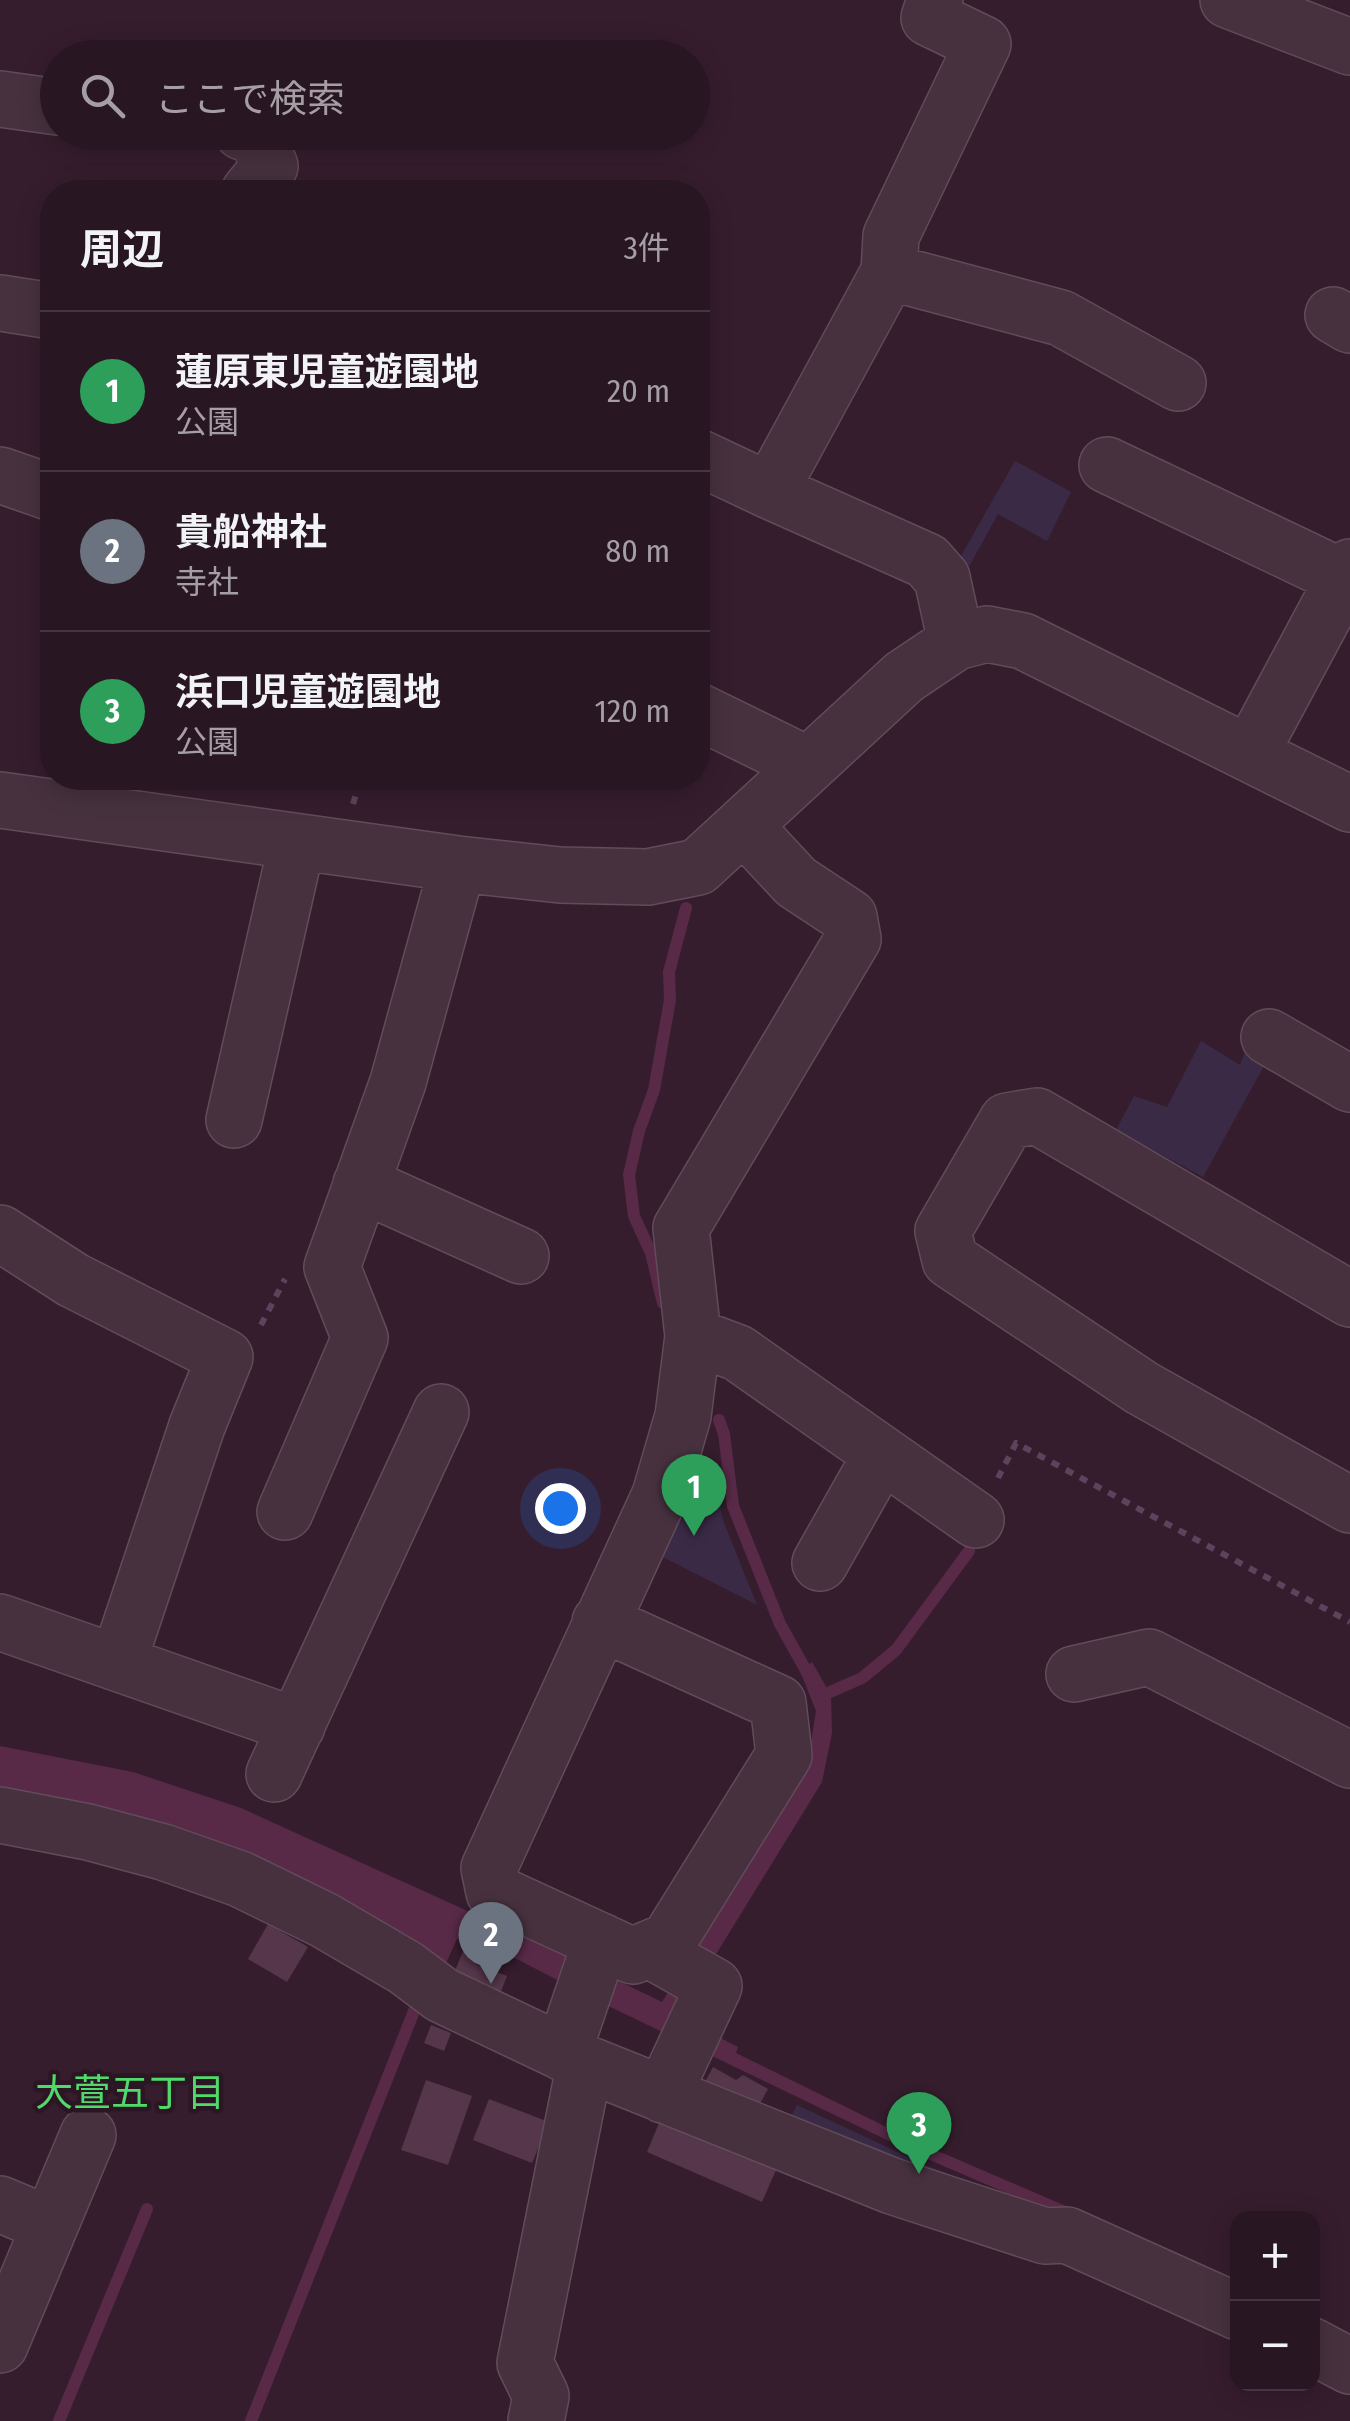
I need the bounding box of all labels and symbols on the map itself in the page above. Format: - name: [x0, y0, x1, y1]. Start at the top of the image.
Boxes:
- pin: 1: [662, 1454, 726, 1536]
- your location: [535, 1483, 586, 1534]
- pin: 2: [458, 1902, 524, 1984]
- district label: 大萱五丁目: [35, 2070, 225, 2116]
- pin: 3: [886, 2092, 952, 2174]

